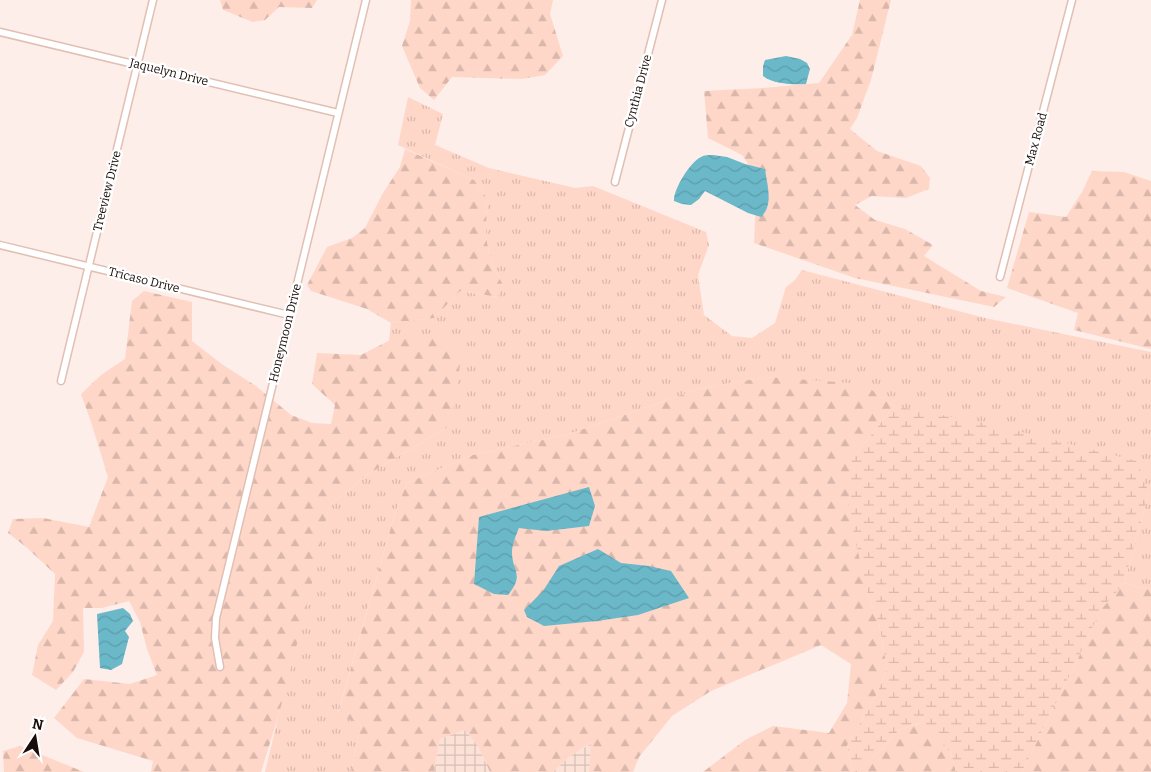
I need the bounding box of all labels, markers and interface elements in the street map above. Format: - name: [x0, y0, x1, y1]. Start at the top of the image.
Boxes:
- street label: Cynthia Drive: [622, 53, 654, 129]
- street label: Jaquelyn Drive: [127, 55, 210, 89]
- street label: Max Road: [1022, 111, 1050, 167]
- street label: Treeview Drive: [90, 149, 124, 233]
- street label: Tricaso Drive: [107, 264, 181, 296]
- street label: Honeymoon Drive: [266, 282, 304, 384]
- north arrow: [10, 712, 60, 762]
- text: N: [31, 715, 45, 734]

